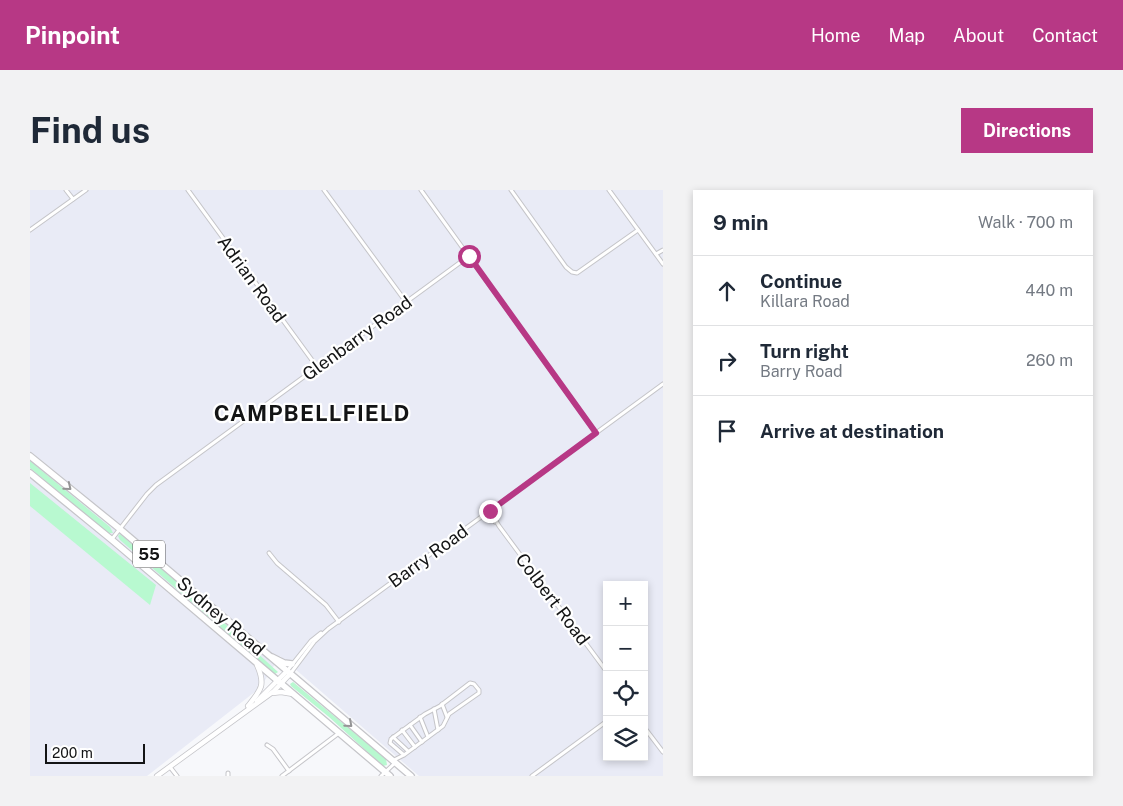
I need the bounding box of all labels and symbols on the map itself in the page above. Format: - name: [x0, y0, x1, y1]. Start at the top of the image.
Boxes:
- street label: Adrian Road: [213, 231, 291, 327]
- route start: [458, 245, 481, 268]
- street label: Glenbarry Road: [298, 291, 416, 385]
- district label: CAMPBELLFIELD: [214, 400, 410, 426]
- one-way arrow: [62, 481, 71, 489]
- route end: [479, 500, 502, 523]
- street label: Barry Road: [384, 520, 472, 592]
- road number: 55: [133, 540, 165, 568]
- street label: Colbert Road: [512, 549, 594, 649]
- street label: Sydney Road: [173, 572, 269, 660]
- one-way arrow: [344, 718, 353, 727]
- scale bar: [45, 741, 145, 764]

